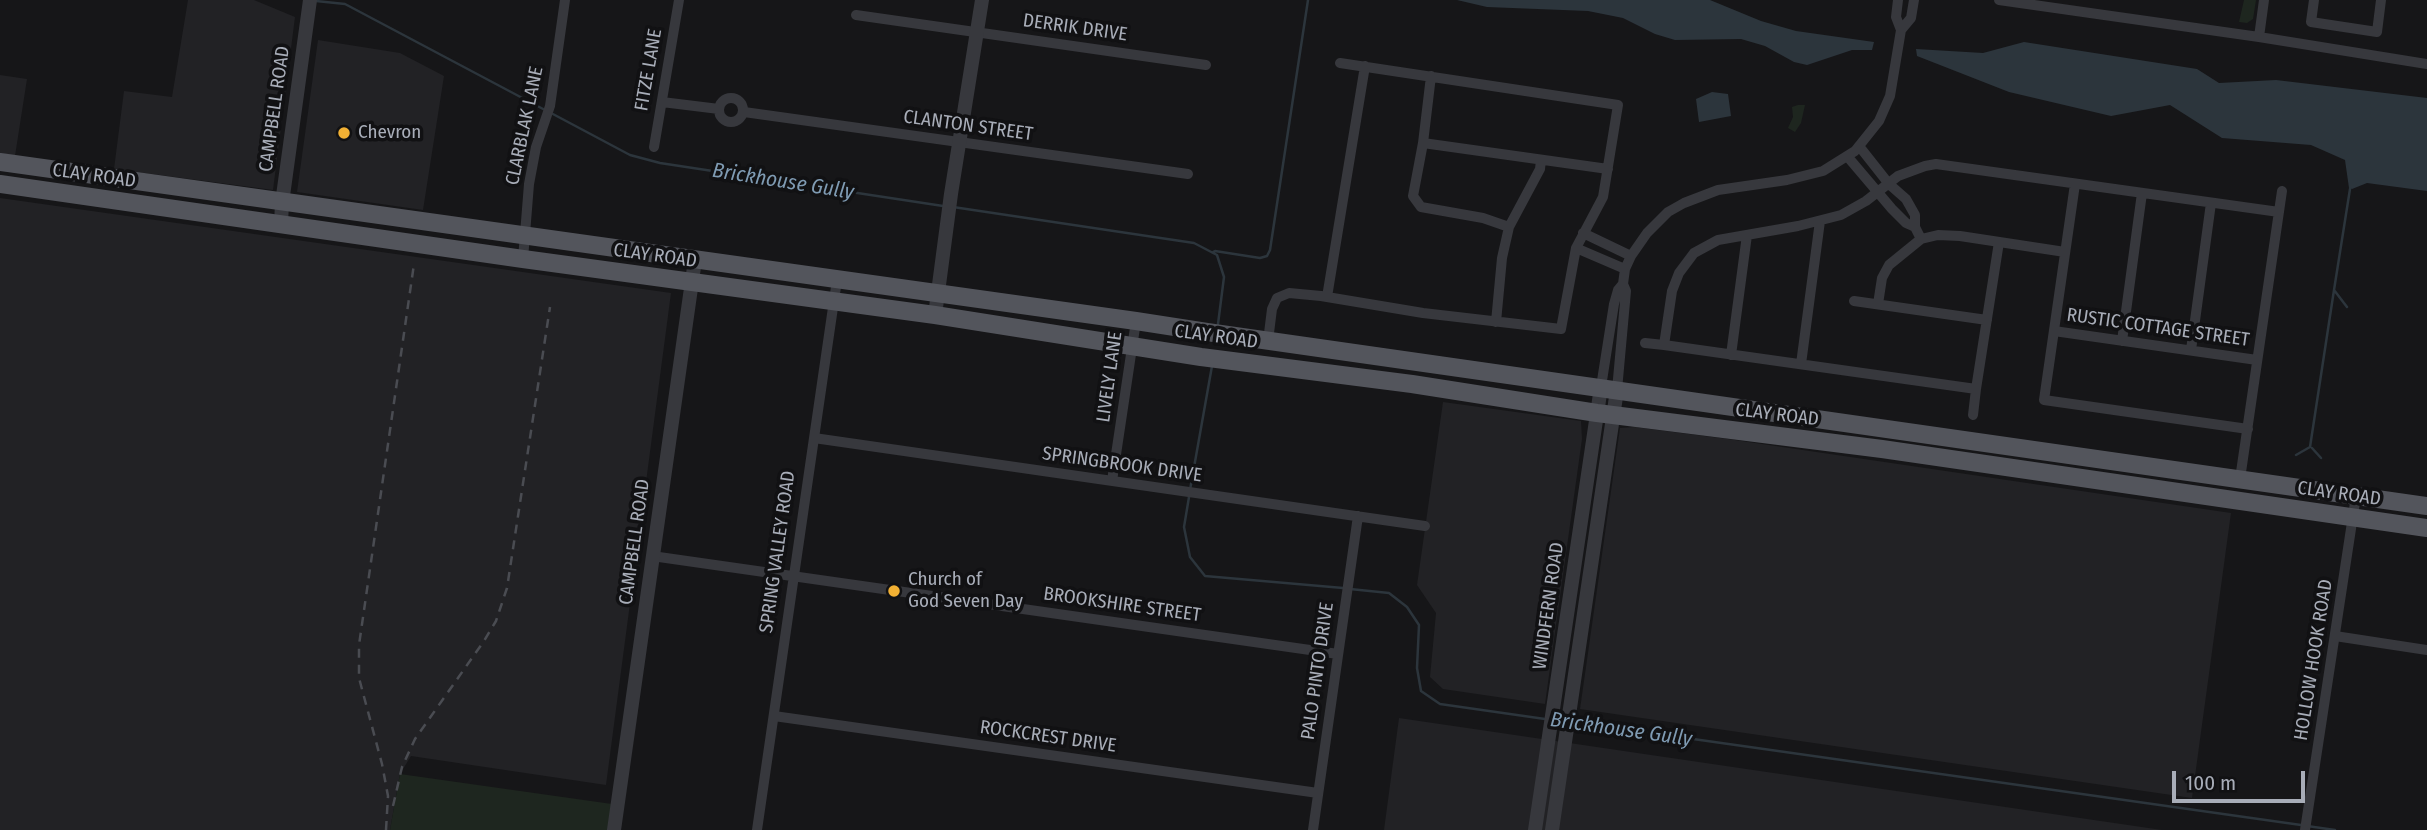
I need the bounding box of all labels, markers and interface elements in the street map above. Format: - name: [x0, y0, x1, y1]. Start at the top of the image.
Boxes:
- street label: DERRIK DRIVE: [1021, 9, 1129, 47]
- street label: FITZE LANE: [631, 27, 667, 113]
- street label: CAMPBELL ROAD: [255, 45, 295, 173]
- street label: CLARBLAK LANE: [501, 65, 549, 187]
- street label: CLANTON STREET: [902, 106, 1034, 146]
- place label: Chevron: [358, 122, 421, 144]
- marker: Chevron: [336, 125, 352, 141]
- water label: Brickhouse Gully: [710, 158, 856, 206]
- street label: CLAY ROAD: [51, 159, 137, 193]
- street label: CLAY ROAD: [612, 239, 698, 273]
- street label: RUSTIC COTTAGE STREET: [2065, 304, 2251, 352]
- street label: CLAY ROAD: [1173, 320, 1259, 354]
- street label: LIVELY LANE: [1092, 330, 1128, 424]
- street label: CLAY ROAD: [1734, 399, 1820, 431]
- street label: SPRINGBROOK DRIVE: [1041, 443, 1203, 487]
- street label: SPRING VALLEY ROAD: [755, 469, 801, 635]
- street label: CLAY ROAD: [2296, 477, 2382, 511]
- street label: CAMPBELL ROAD: [615, 478, 655, 606]
- street label: WINDFERN ROAD: [1529, 541, 1569, 671]
- place label: Church of God Seven Day: [908, 569, 1023, 613]
- street label: HOLLOW HOOK ROAD: [2290, 578, 2338, 742]
- marker: Church of God Seven Day: [886, 583, 902, 599]
- street label: BROOKSHIRE STREET: [1042, 583, 1202, 627]
- street label: PALO PINTO DRIVE: [1297, 601, 1339, 741]
- water label: Brickhouse Gully: [1548, 708, 1694, 752]
- street label: ROCKCREST DRIVE: [978, 716, 1118, 758]
- scale bar: [2175, 756, 2308, 800]
- text: 100 m: [2185, 770, 2236, 796]

